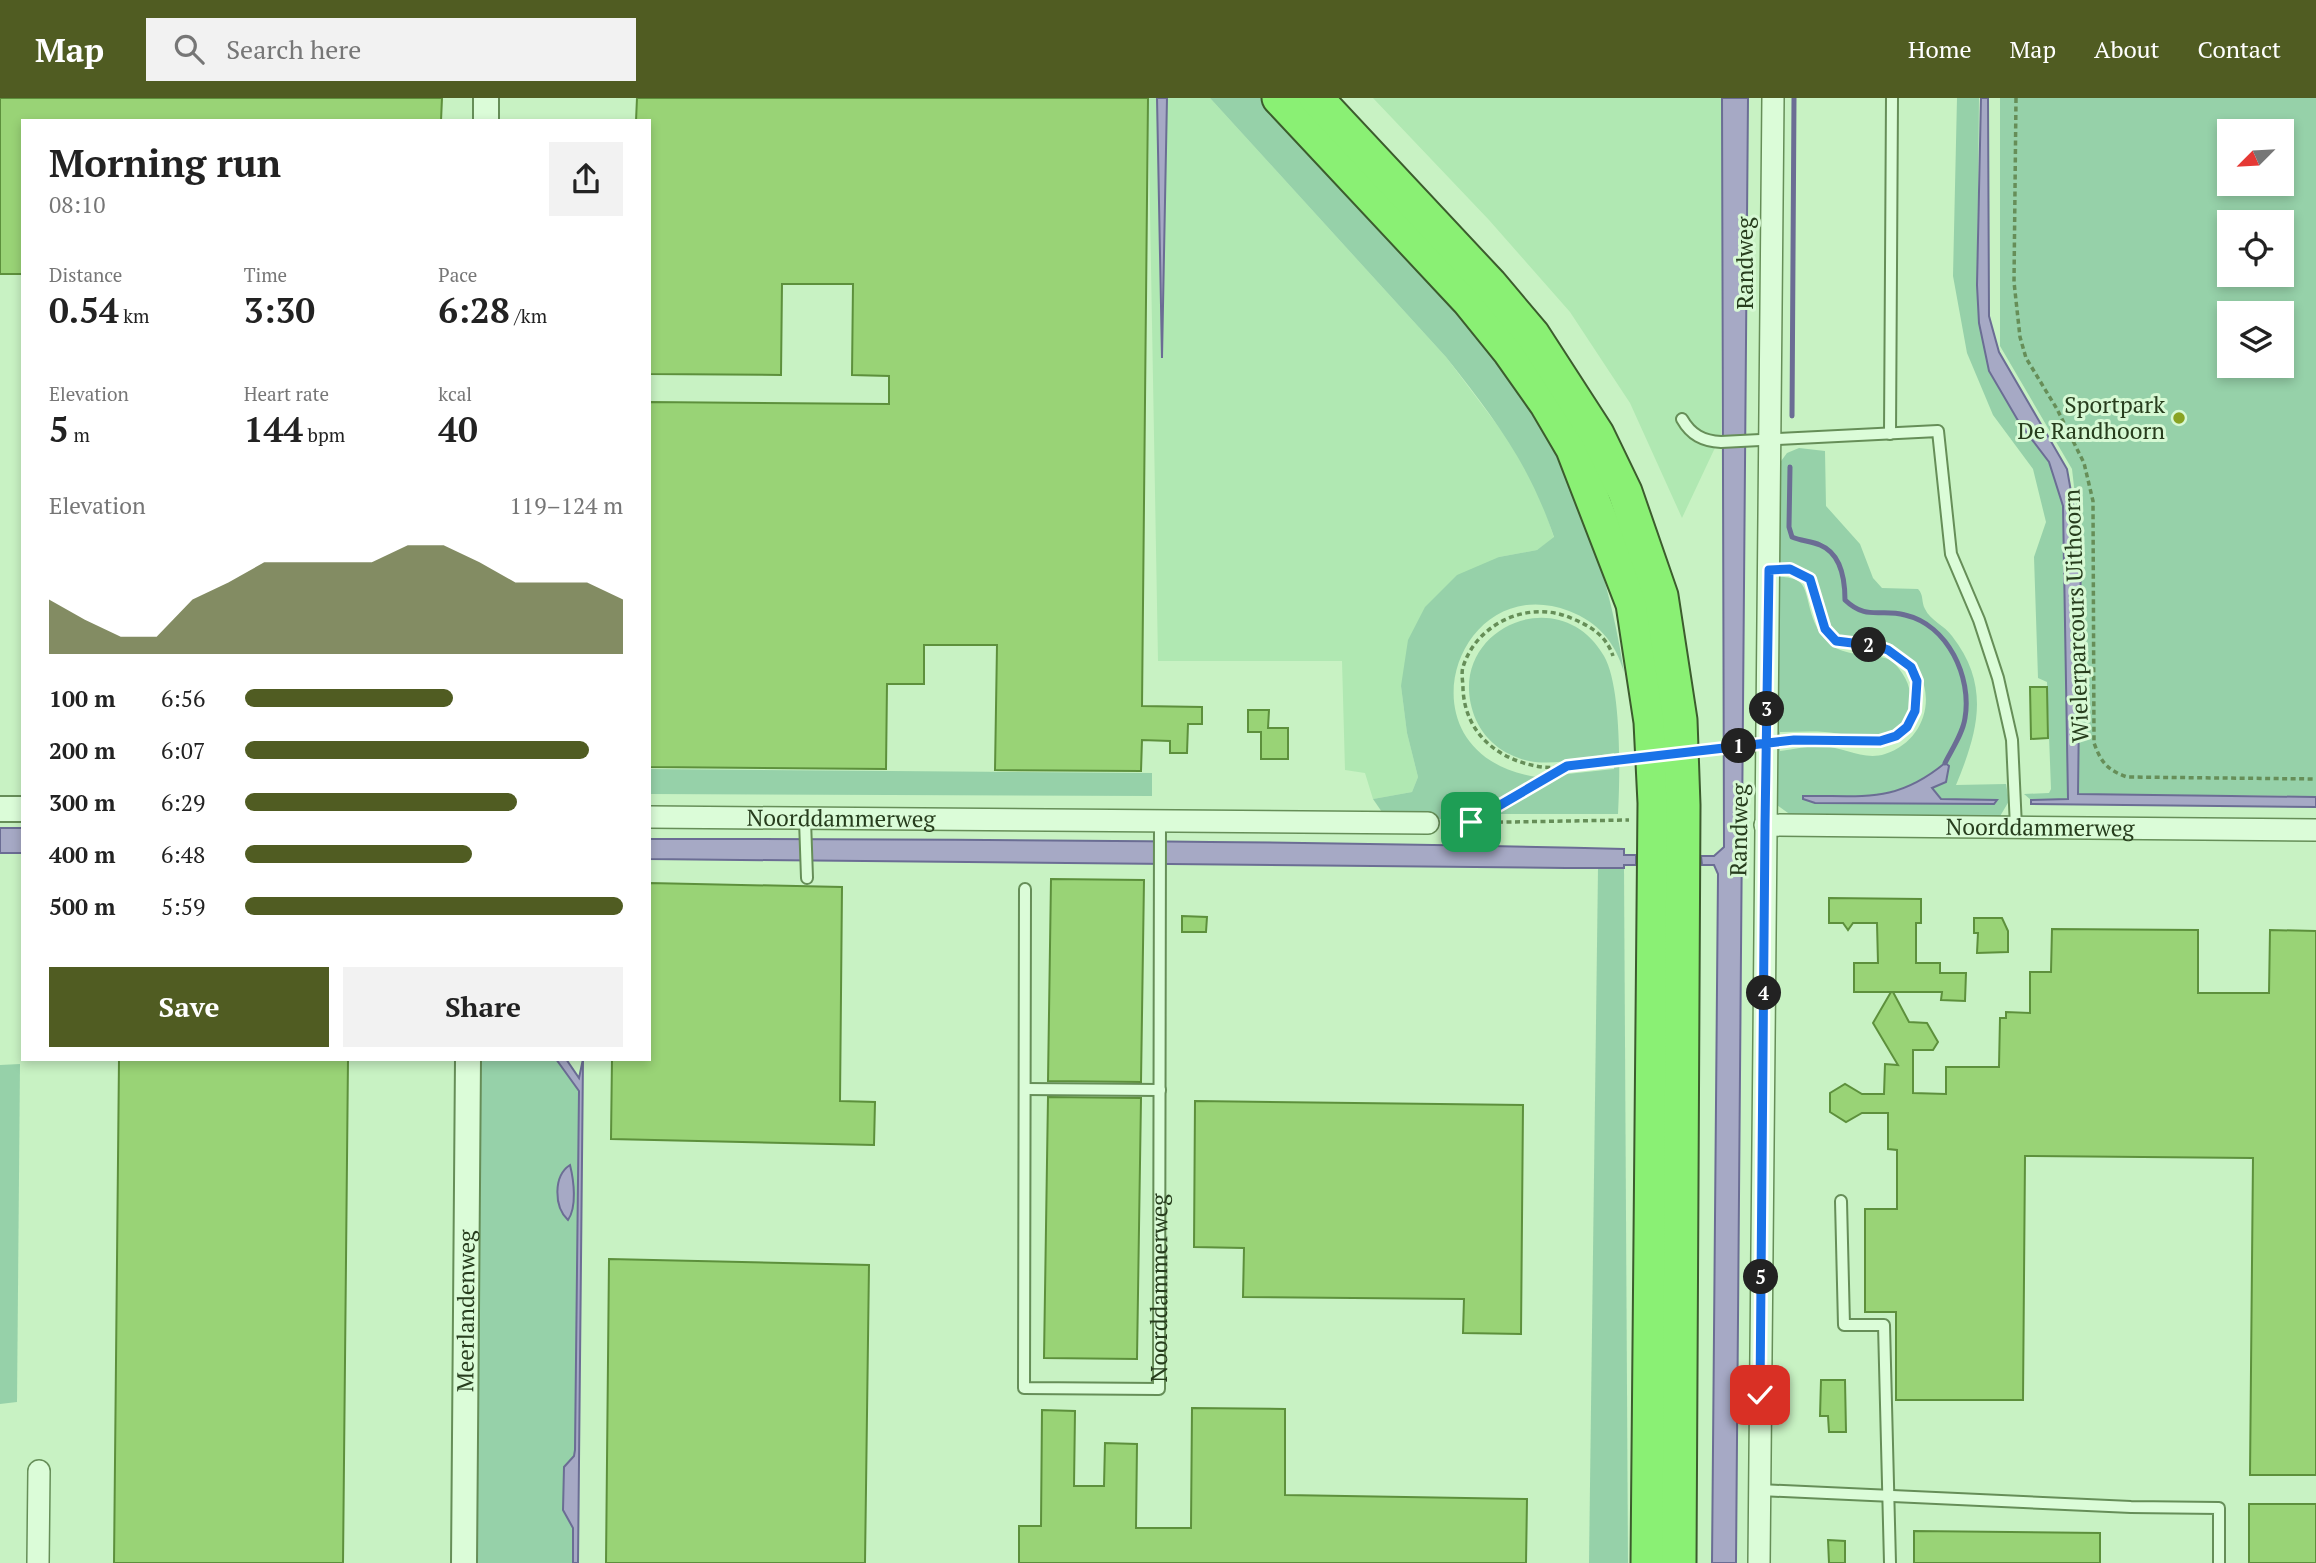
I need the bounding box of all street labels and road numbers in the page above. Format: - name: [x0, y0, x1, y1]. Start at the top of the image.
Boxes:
- street label: Randweg: [1729, 216, 1760, 309]
- street label: Wielerparcours Uithoorn: [2056, 488, 2095, 743]
- street label: Randweg: [1722, 782, 1755, 877]
- street label: Noorddammerweg: [746, 802, 936, 834]
- street label: Noorddammerweg: [1945, 811, 2135, 843]
- street label: Noorddammerweg: [1143, 1193, 1174, 1382]
- street label: Meerlandenweg: [449, 1229, 482, 1392]

